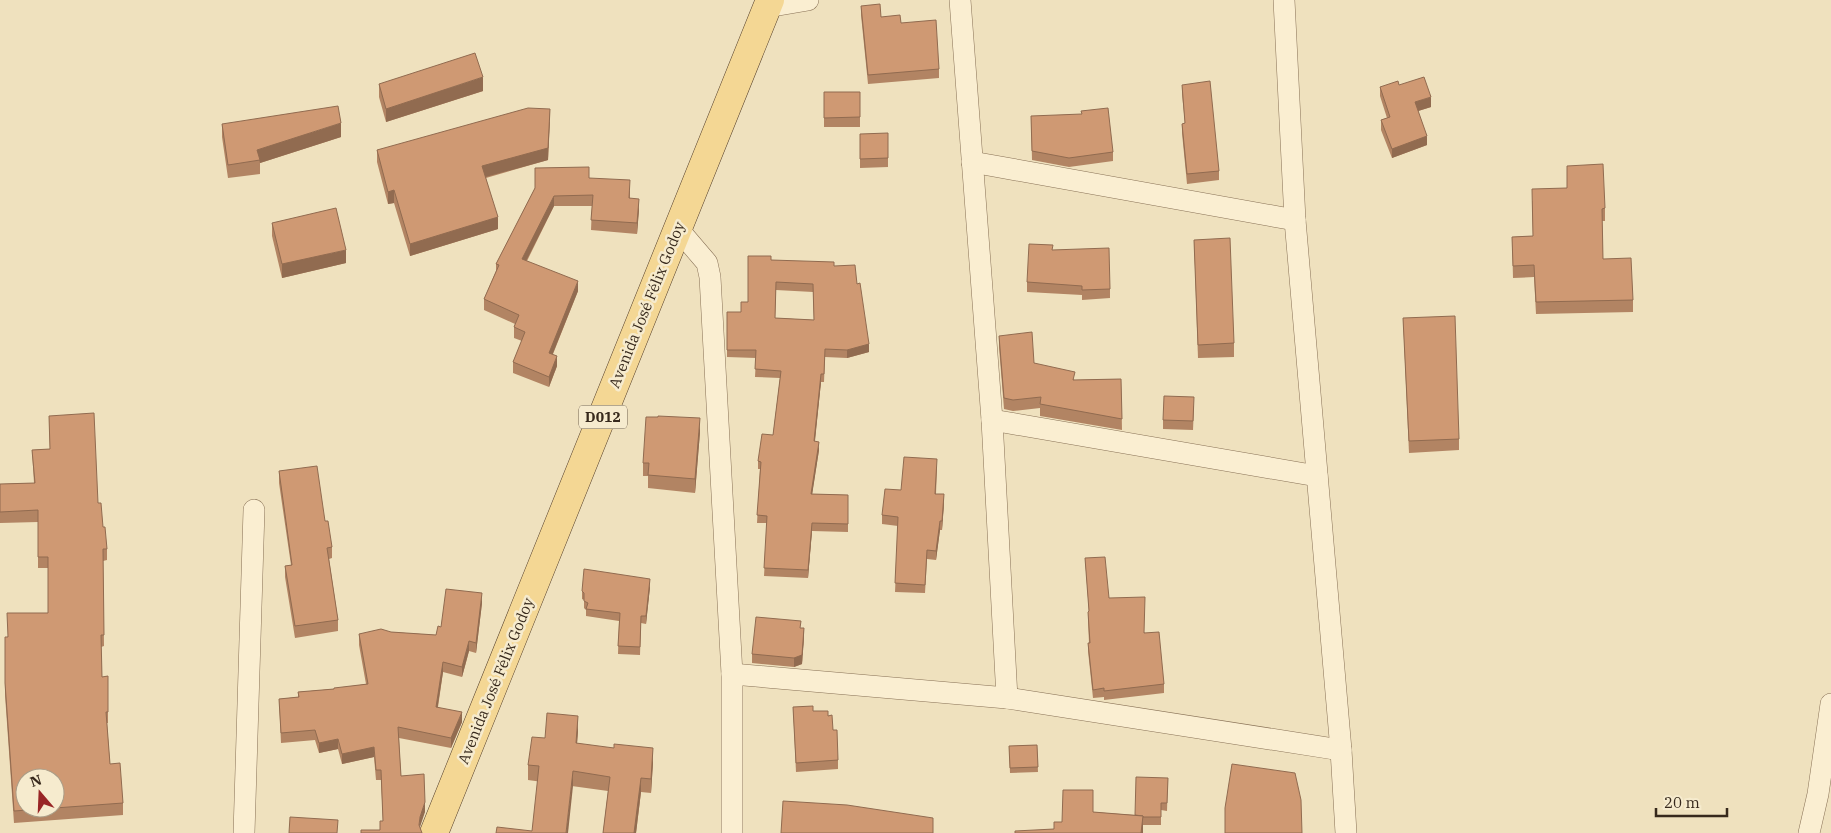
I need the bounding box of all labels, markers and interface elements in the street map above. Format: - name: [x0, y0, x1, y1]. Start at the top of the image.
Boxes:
- street label: Avenida José Félix Godoy: [604, 219, 689, 391]
- road number: D012: [579, 406, 627, 428]
- street label: Avenida José Félix Godoy: [453, 595, 538, 767]
- north arrow: [15, 768, 65, 818]
- text: N: [28, 770, 44, 791]
- scale bar: [1656, 786, 1727, 818]
- text: 20 m: [1664, 793, 1700, 812]

